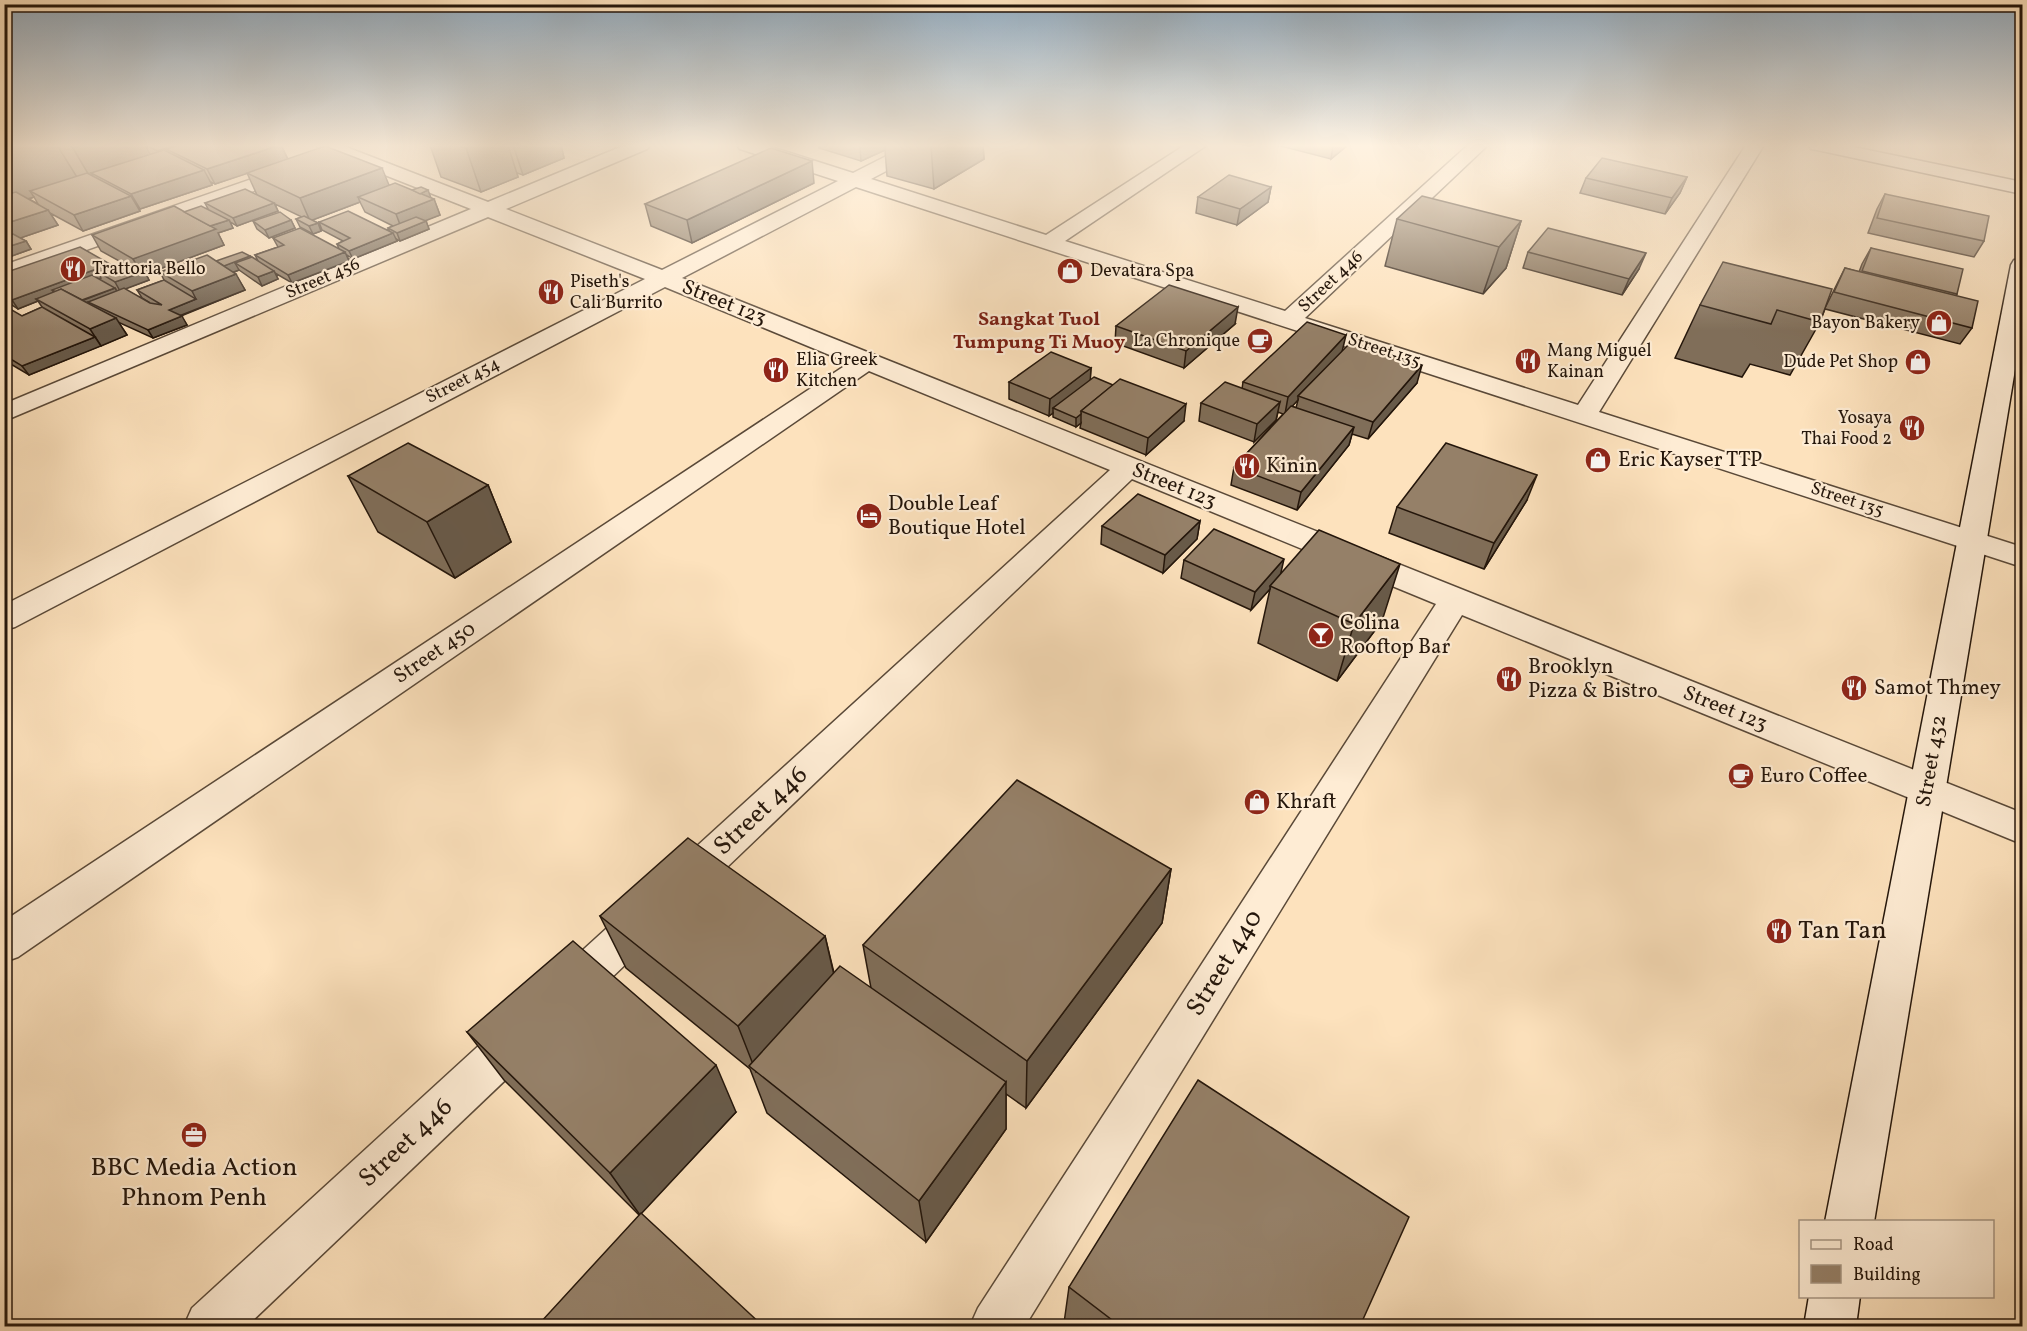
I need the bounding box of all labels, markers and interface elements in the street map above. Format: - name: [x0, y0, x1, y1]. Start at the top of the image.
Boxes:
- street label: Street 446: [1293, 245, 1369, 319]
- street label: Street 456: [282, 252, 364, 306]
- restaurant icon: Trattoria Bello: [58, 254, 88, 284]
- shop icon: Devatara Spa: [1055, 256, 1085, 286]
- place label: Trattoria Bello: [92, 257, 206, 282]
- place label: Devatara Spa: [1090, 259, 1194, 284]
- place label: Piseth's Cali Burrito: [570, 270, 663, 316]
- street label: Street 123: [677, 273, 771, 333]
- restaurant icon: Piseth's Cali Burrito: [536, 277, 566, 307]
- district label: Sangkat Tuol Tumpung Ti Muoy: [953, 306, 1125, 357]
- shop icon: Bayon Bakery: [1924, 308, 1954, 338]
- place label: Bayon Bakery: [1811, 311, 1920, 336]
- cafe icon: La Chronique: [1245, 326, 1275, 356]
- street label: Street 135: [1344, 327, 1424, 375]
- place label: La Chronique: [1133, 329, 1240, 354]
- place label: Mang Miguel Kainan: [1547, 339, 1652, 385]
- restaurant icon: Mang Miguel Kainan: [1513, 346, 1543, 376]
- shop icon: Dude Pet Shop: [1903, 347, 1933, 377]
- place label: Elia Greek Kitchen: [796, 348, 878, 394]
- place label: Dude Pet Shop: [1783, 350, 1898, 375]
- street label: Street 454: [422, 352, 504, 410]
- restaurant icon: Elia Greek Kitchen: [761, 355, 791, 385]
- place label: Yosaya Thai Food 2: [1801, 406, 1892, 452]
- restaurant icon: Yosaya Thai Food 2: [1897, 413, 1927, 443]
- shop icon: Eric Kayser TTP: [1583, 445, 1613, 475]
- place label: Eric Kayser TTP: [1618, 446, 1762, 475]
- restaurant icon: Kinin: [1232, 451, 1262, 481]
- place label: Kinin: [1266, 452, 1318, 481]
- street label: Street 123: [1127, 456, 1221, 516]
- street label: Street 135: [1807, 476, 1887, 524]
- place label: Double Leaf Boutique Hotel: [888, 490, 1026, 543]
- hotel icon: Double Leaf Boutique Hotel: [854, 501, 884, 531]
- place label: Colina Rooftop Bar: [1340, 609, 1450, 662]
- street label: Street 450: [388, 615, 482, 691]
- bar icon: Colina Rooftop Bar: [1306, 620, 1336, 650]
- place label: Brooklyn Pizza & Bistro: [1528, 653, 1658, 706]
- restaurant icon: Brooklyn Pizza & Bistro: [1494, 664, 1524, 694]
- restaurant icon: Samot Thmey: [1839, 673, 1869, 703]
- place label: Samot Thmey: [1874, 674, 2001, 703]
- street label: Street 123: [1678, 679, 1772, 739]
- street label: Street 432: [1910, 713, 1954, 809]
- street label: Street 446: [706, 758, 816, 864]
- cafe icon: Euro Coffee: [1726, 761, 1756, 791]
- place label: Euro Coffee: [1760, 762, 1867, 791]
- shop icon: Khraft: [1242, 787, 1272, 817]
- place label: Khraft: [1276, 788, 1336, 817]
- street label: Street 440: [1178, 903, 1272, 1023]
- place label: Tan Tan: [1798, 913, 1887, 949]
- restaurant icon: Tan Tan: [1764, 916, 1794, 946]
- street label: Street 446: [351, 1090, 461, 1196]
- office icon: BBC Media Action Phnom Penh: [179, 1120, 209, 1150]
- place label: BBC Media Action Phnom Penh: [91, 1150, 297, 1216]
- legend: [1799, 1220, 1994, 1298]
- text: Road: [1853, 1233, 1894, 1258]
- text: Building: [1853, 1263, 1921, 1288]

